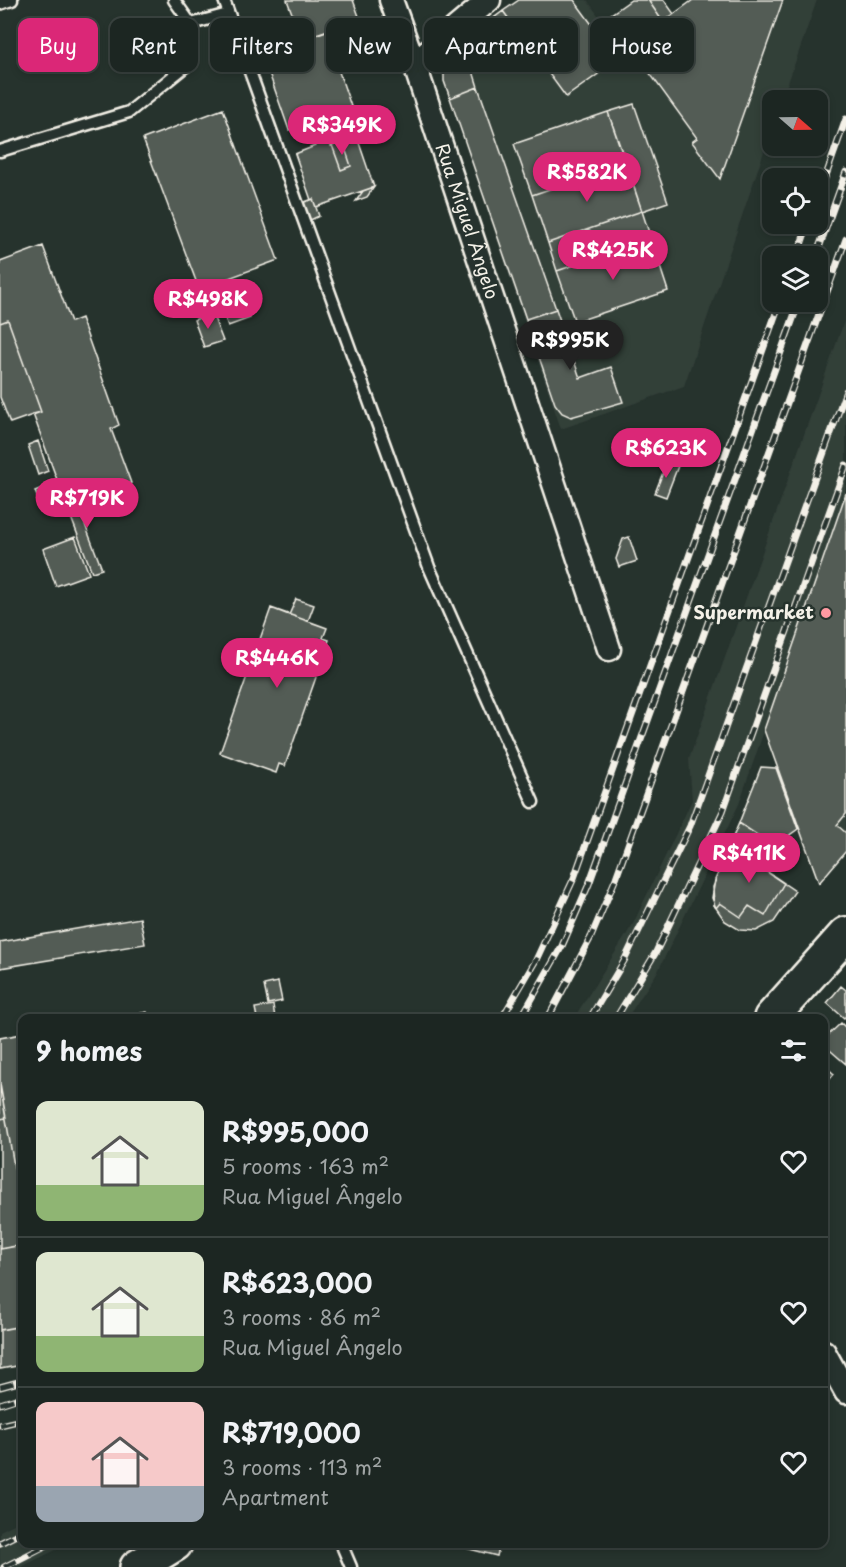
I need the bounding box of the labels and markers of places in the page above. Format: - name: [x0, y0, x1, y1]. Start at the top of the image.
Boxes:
- pin: R$349K: [293, 105, 391, 156]
- pin: R$582K: [538, 152, 636, 203]
- pin: R$425K: [564, 230, 662, 281]
- pin: R$498K: [159, 279, 257, 330]
- pin: R$995K: [521, 320, 619, 371]
- pin: R$623K: [617, 428, 715, 479]
- pin: R$719K: [38, 478, 136, 529]
- place label: Supermarket: [693, 598, 814, 625]
- marker: Supermarket: [819, 606, 833, 620]
- pin: R$446K: [228, 638, 326, 689]
- pin: R$411K: [700, 833, 798, 884]

